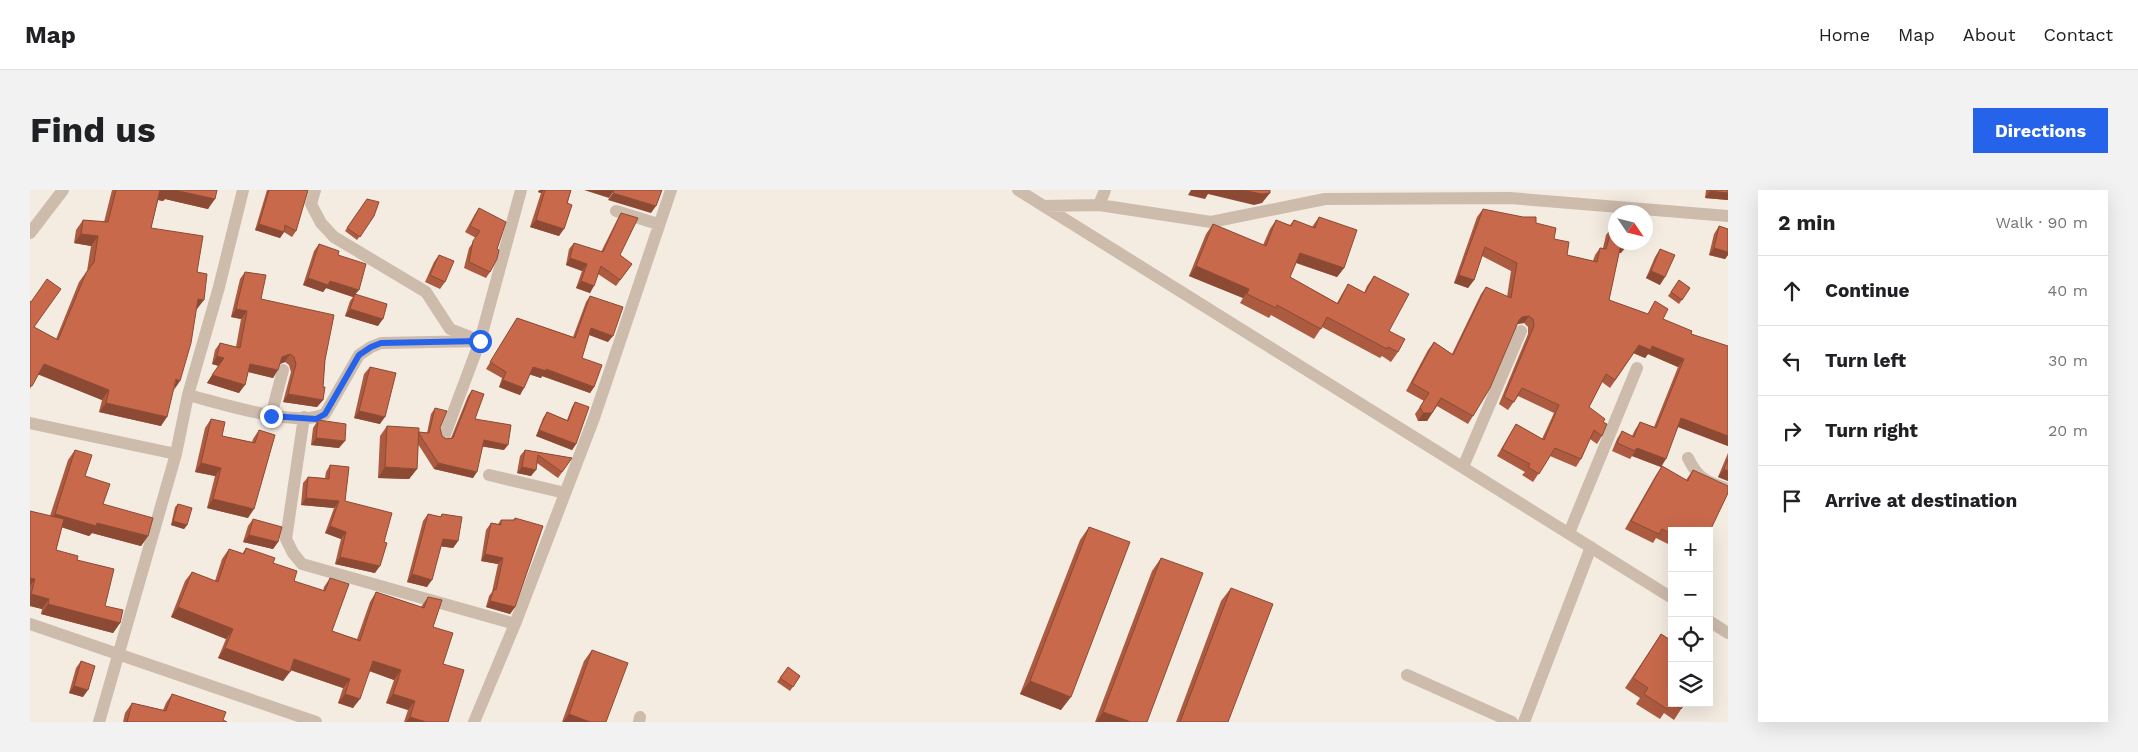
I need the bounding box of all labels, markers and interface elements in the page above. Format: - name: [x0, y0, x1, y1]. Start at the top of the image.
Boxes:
- text: Map: [25, 21, 76, 49]
- text: Home: [1819, 24, 1870, 45]
- text: Map: [1898, 24, 1935, 45]
- text: About: [1963, 24, 2015, 45]
- text: Contact: [2043, 24, 2113, 45]
- button: Directions: [1973, 108, 2108, 153]
- text: Find us: [30, 109, 156, 151]
- north arrow: [1608, 205, 1653, 250]
- text: 2 min: [1778, 210, 1835, 235]
- text: Walk · 90 m: [1996, 213, 2088, 232]
- icon: ahead: [1778, 277, 1806, 305]
- text: Continue: [1825, 279, 1909, 302]
- text: 40 m: [2048, 281, 2088, 300]
- route start: [469, 330, 492, 353]
- icon: left: [1778, 347, 1806, 375]
- text: Turn left: [1825, 349, 1906, 372]
- text: 30 m: [2048, 351, 2088, 370]
- route end: [260, 405, 283, 428]
- icon: right: [1778, 417, 1806, 445]
- text: Turn right: [1825, 419, 1918, 442]
- text: 20 m: [2048, 421, 2088, 440]
- icon: arrive: [1778, 487, 1806, 515]
- text: Arrive at destination: [1825, 489, 2017, 512]
- map controls: [1668, 527, 1713, 707]
- button: +: [1668, 527, 1713, 572]
- button: −: [1668, 572, 1713, 617]
- button: locate: [1668, 617, 1713, 662]
- button: layers: [1668, 662, 1713, 707]

